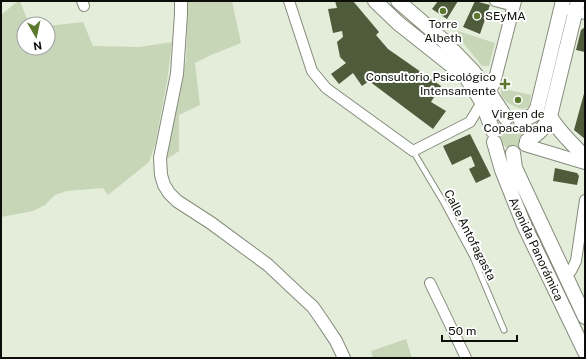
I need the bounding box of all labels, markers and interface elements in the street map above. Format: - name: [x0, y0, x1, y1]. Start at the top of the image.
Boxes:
- marker: Torre Albeth: [438, 6, 448, 16]
- place label: SEyMA: [485, 9, 526, 23]
- marker: SEyMA: [472, 11, 482, 21]
- north arrow: [16, 16, 56, 56]
- place label: Torre Albeth: [424, 17, 462, 45]
- text: N: [32, 39, 43, 52]
- place label: Consultorio Psicológico Intensamente: [366, 70, 496, 98]
- marker: Consultorio Psicológico Intensamente: [499, 78, 511, 90]
- marker: Virgen de Copacabana: [513, 95, 523, 105]
- place label: Virgen de Copacabana: [483, 107, 553, 135]
- street label: Calle Antofagasta: [441, 187, 499, 283]
- street label: Avenida Panorámica: [506, 195, 566, 303]
- scale bar: [442, 317, 517, 343]
- text: 50 m: [448, 324, 476, 338]

